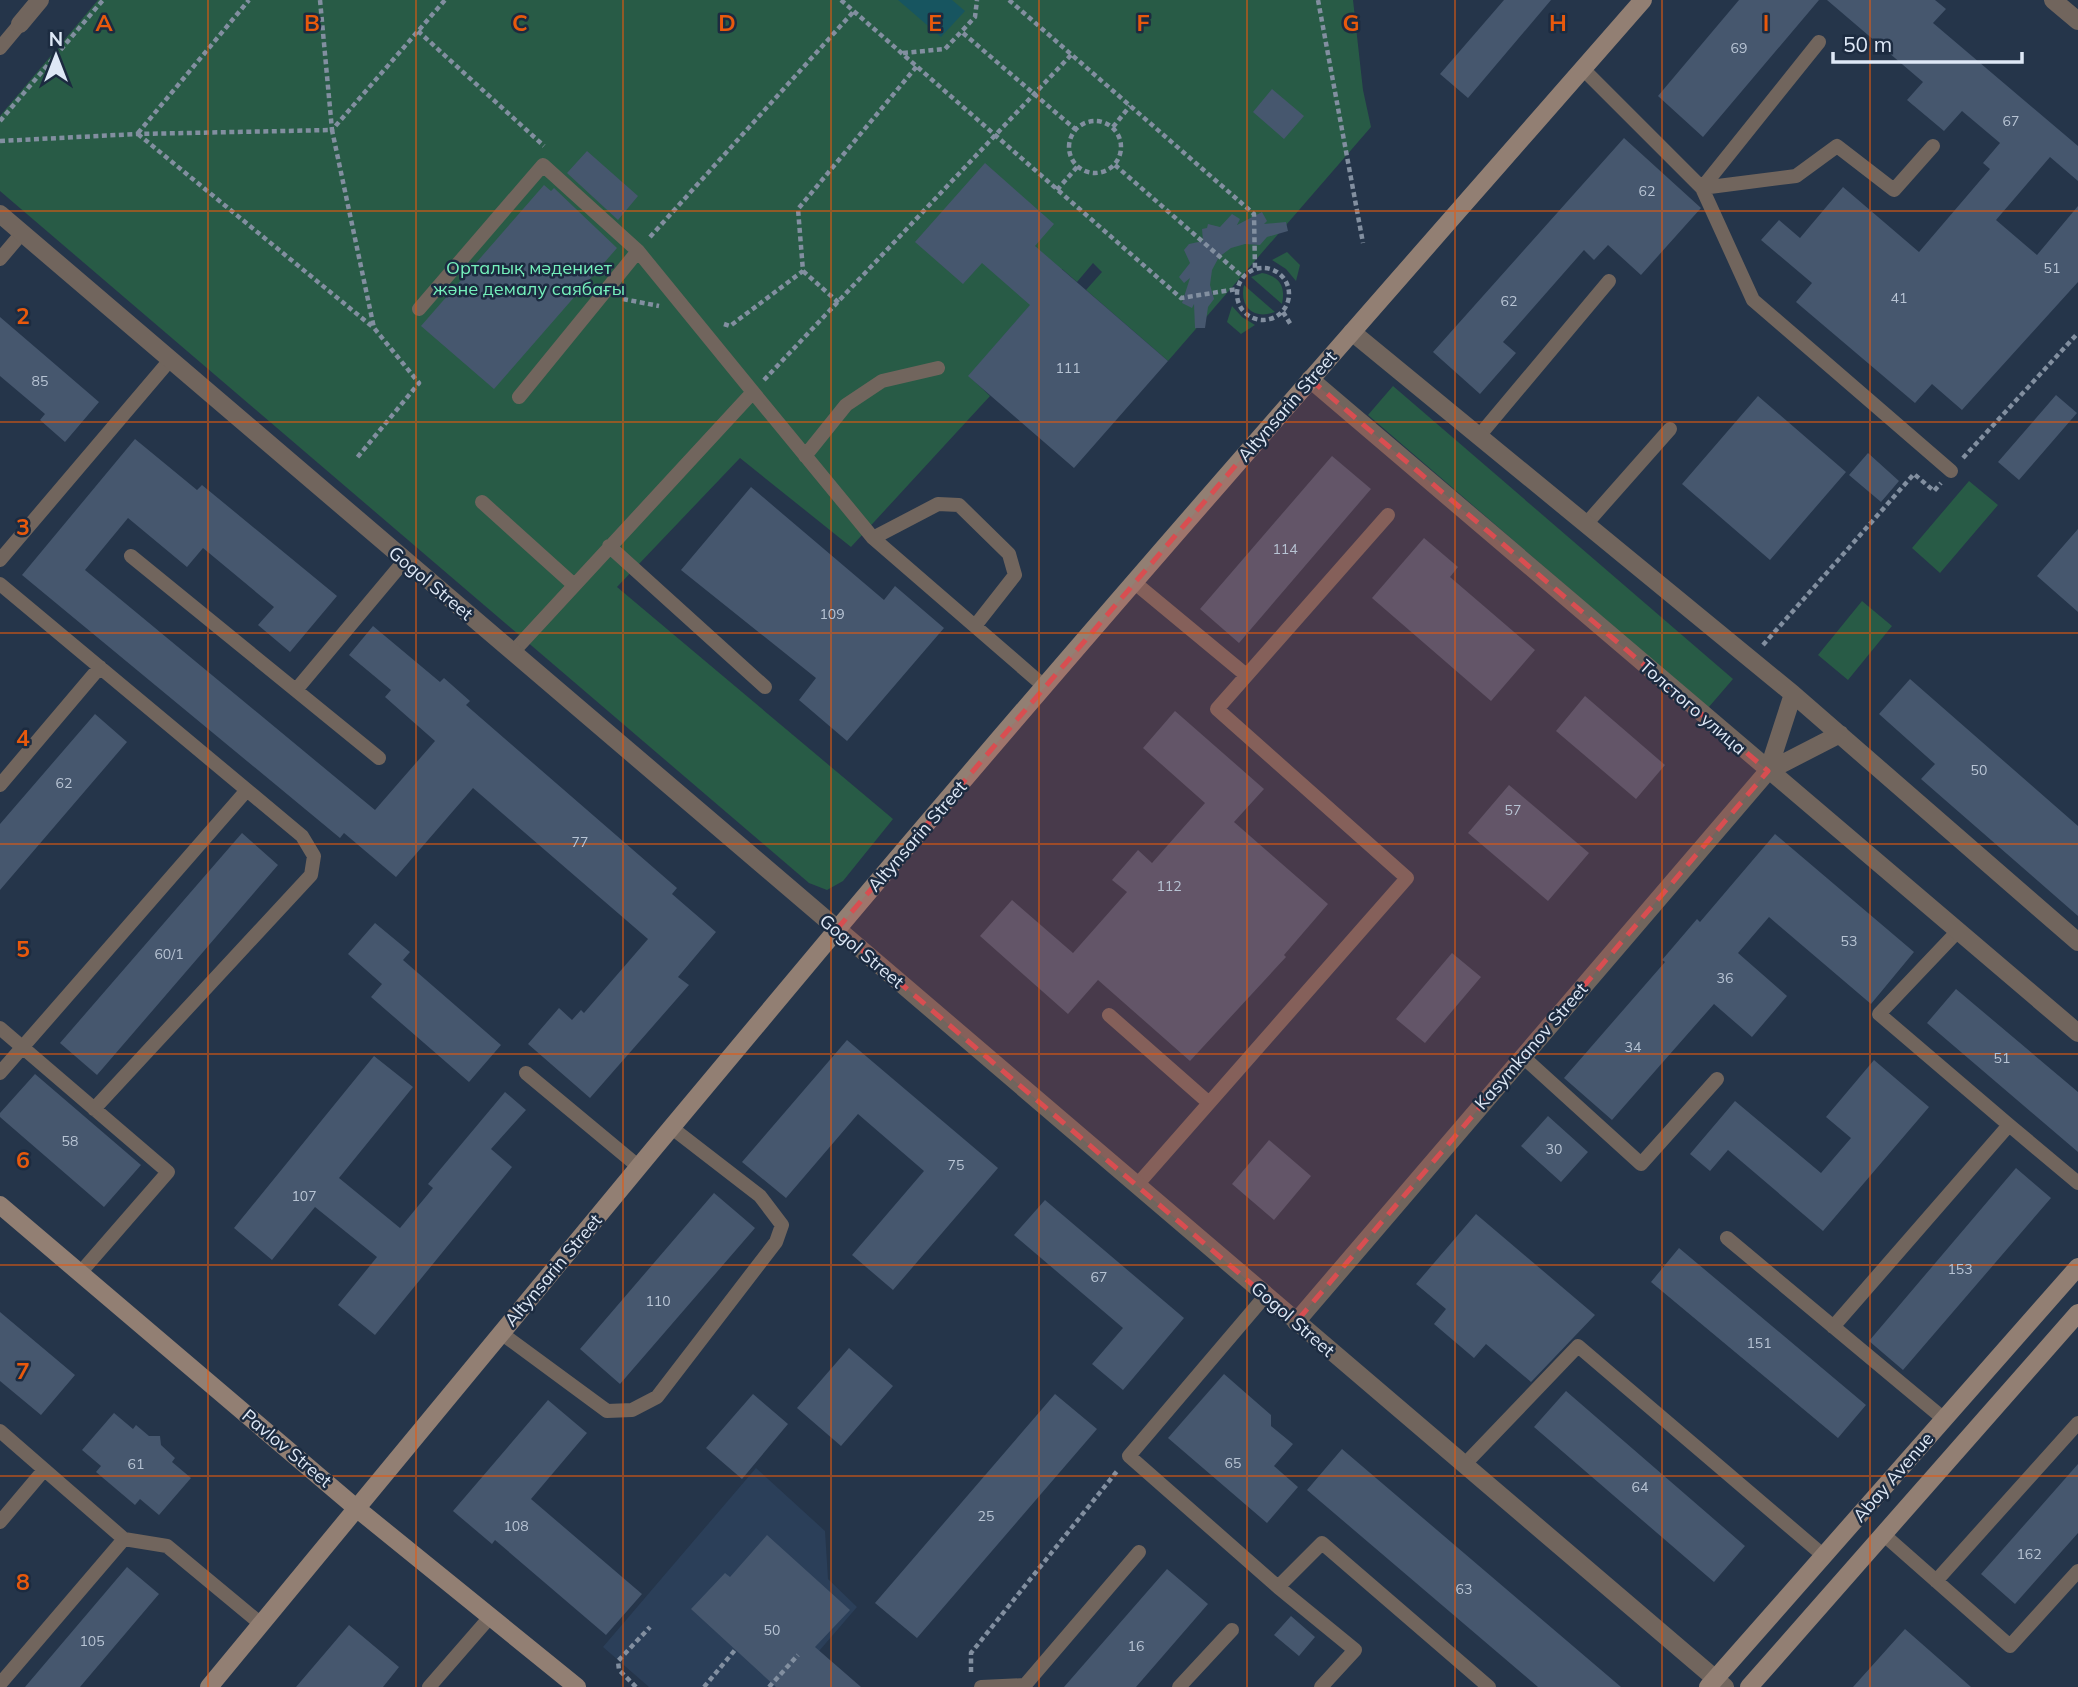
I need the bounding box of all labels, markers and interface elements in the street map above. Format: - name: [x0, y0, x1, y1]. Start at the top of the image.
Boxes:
- text: A: [95, 8, 113, 37]
- text: B: [304, 8, 320, 37]
- text: C: [512, 8, 528, 37]
- text: D: [718, 8, 736, 37]
- text: E: [928, 8, 942, 37]
- text: F: [1136, 8, 1150, 37]
- text: G: [1342, 8, 1360, 37]
- text: H: [1549, 8, 1567, 37]
- text: I: [1763, 8, 1769, 37]
- north arrow: [21, 21, 91, 91]
- scale bar: [1833, 21, 2022, 65]
- text: N: [49, 27, 63, 51]
- text: 50 m: [1843, 31, 1892, 57]
- house number: 69: [1731, 39, 1747, 57]
- house number: 67: [2003, 112, 2019, 130]
- house number: 62: [1639, 182, 1655, 200]
- park label: Орталық мәдениет және демалу саябағы: [433, 256, 625, 300]
- house number: 51: [2044, 259, 2060, 277]
- house number: 41: [1891, 289, 1907, 307]
- house number: 62: [1501, 292, 1517, 310]
- text: 2: [16, 301, 30, 330]
- street label: Altynsarin Street: [1233, 346, 1341, 466]
- house number: 111: [1055, 359, 1081, 377]
- house number: 85: [32, 372, 48, 390]
- text: 3: [16, 512, 30, 541]
- house number: 114: [1272, 540, 1298, 558]
- street label: Gogol Street: [384, 541, 478, 625]
- house number: 109: [819, 605, 845, 623]
- street label: Толстого улица: [1635, 654, 1751, 760]
- text: 4: [16, 723, 30, 752]
- house number: 50: [1971, 761, 1987, 779]
- house number: 62: [56, 774, 72, 792]
- street label: Altynsarin Street: [863, 776, 971, 896]
- house number: 57: [1505, 801, 1521, 819]
- house number: 77: [572, 833, 588, 851]
- house number: 112: [1156, 877, 1182, 895]
- street label: Gogol Street: [815, 909, 909, 993]
- house number: 53: [1841, 932, 1857, 950]
- text: 5: [16, 934, 30, 963]
- house number: 60/1: [154, 945, 184, 963]
- house number: 36: [1717, 969, 1733, 987]
- street label: Kasymkanov Street: [1469, 978, 1593, 1114]
- house number: 34: [1625, 1038, 1642, 1056]
- house number: 51: [1994, 1049, 2010, 1067]
- house number: 58: [62, 1132, 78, 1150]
- house number: 30: [1546, 1140, 1562, 1158]
- text: 6: [16, 1145, 30, 1174]
- house number: 75: [948, 1156, 964, 1174]
- house number: 107: [291, 1187, 317, 1205]
- street label: Altynsarin Street: [499, 1209, 607, 1331]
- house number: 153: [1947, 1260, 1973, 1278]
- house number: 67: [1091, 1268, 1107, 1286]
- street label: Gogol Street: [1246, 1276, 1340, 1362]
- house number: 110: [645, 1292, 671, 1310]
- house number: 151: [1746, 1334, 1772, 1352]
- text: 7: [16, 1356, 30, 1385]
- street label: Pavlov Street: [237, 1404, 337, 1492]
- street label: Abay Avenue: [1848, 1427, 1938, 1527]
- house number: 65: [1225, 1454, 1241, 1472]
- house number: 61: [128, 1455, 144, 1473]
- house number: 64: [1632, 1478, 1649, 1496]
- house number: 25: [978, 1507, 994, 1525]
- house number: 108: [503, 1517, 529, 1535]
- house number: 162: [2016, 1545, 2042, 1563]
- text: 8: [16, 1567, 30, 1596]
- house number: 63: [1456, 1580, 1472, 1598]
- house number: 50: [764, 1621, 780, 1639]
- house number: 105: [79, 1632, 105, 1650]
- house number: 16: [1128, 1637, 1144, 1655]

